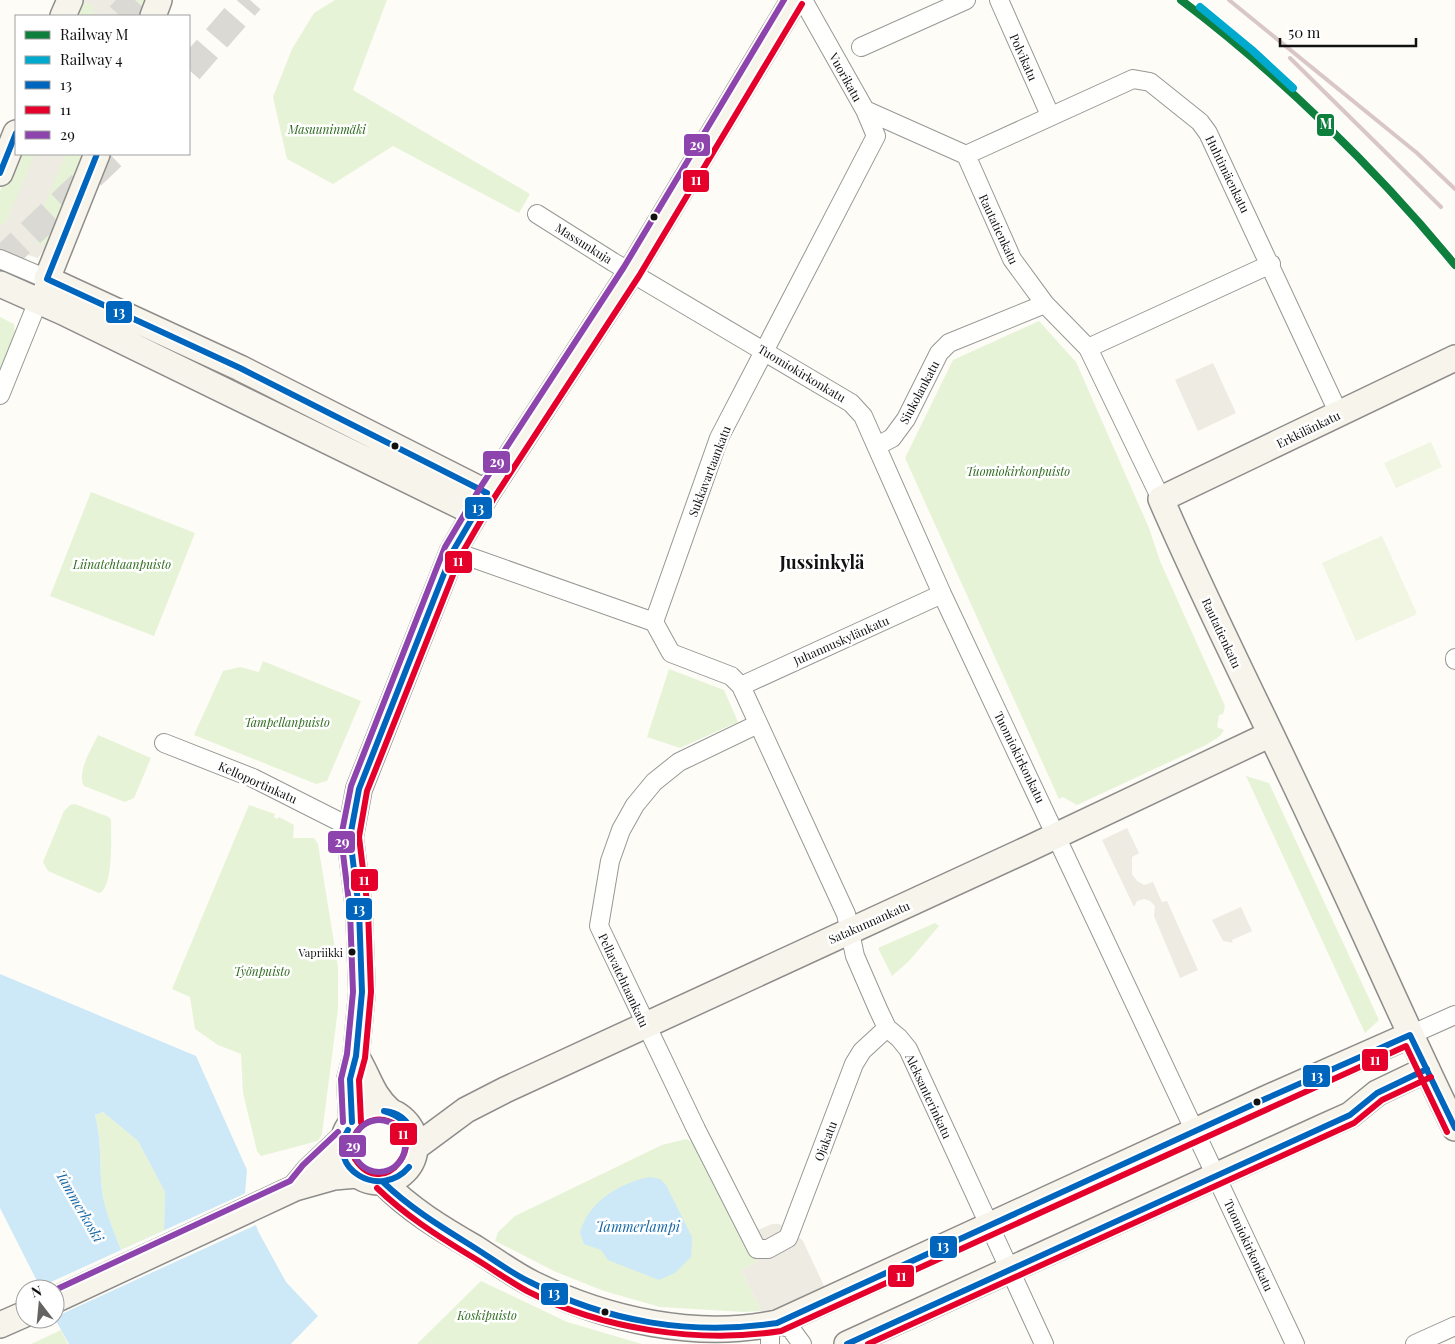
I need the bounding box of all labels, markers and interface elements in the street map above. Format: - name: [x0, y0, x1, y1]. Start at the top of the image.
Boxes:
- legend: [15, 15, 190, 155]
- scale bar: [1280, 15, 1416, 47]
- text: 50 m: [1288, 22, 1321, 42]
- text: Railway M: [60, 24, 129, 44]
- street label: Polvikatu: [1007, 31, 1041, 83]
- text: Railway 4: [60, 49, 123, 69]
- street label: Vuorikatu: [826, 49, 866, 104]
- text: 13: [60, 74, 72, 94]
- text: 11: [60, 99, 72, 119]
- line badge: M: [1316, 113, 1335, 137]
- text: M: [1320, 114, 1333, 133]
- park label: Masuuninmäki: [287, 121, 366, 137]
- text: 29: [60, 124, 75, 144]
- line badge: 29: [683, 133, 711, 157]
- street label: Huhtimäenkatu: [1202, 133, 1254, 215]
- text: 29: [689, 135, 705, 154]
- line badge: 11: [682, 169, 710, 193]
- text: 11: [691, 170, 701, 189]
- street label: Rautatienkatu: [976, 191, 1022, 267]
- unlabelled marker: [649, 212, 659, 222]
- street label: Massunkuja: [553, 219, 615, 267]
- line badge: 13: [105, 300, 133, 324]
- text: 13: [113, 302, 125, 321]
- street label: Tuomiokirkonkatu: [755, 340, 849, 406]
- street label: Siukolankatu: [896, 357, 942, 427]
- street label: Erkkilänkatu: [1273, 407, 1343, 451]
- street label: Sukkavartaankatu: [684, 423, 734, 519]
- unlabelled marker: [390, 441, 400, 451]
- line badge: 29: [482, 450, 511, 474]
- text: 29: [489, 452, 505, 471]
- park label: Tuomiokirkonpuisto: [966, 463, 1070, 479]
- line badge: 13: [464, 496, 493, 520]
- text: 13: [472, 498, 484, 517]
- line badge: 11: [444, 550, 473, 574]
- district label: Jussinkylä: [779, 550, 865, 574]
- text: 11: [453, 551, 463, 570]
- park label: Liinatehtaanpuisto: [72, 556, 171, 572]
- street label: Rautatienkatu: [1199, 595, 1245, 671]
- street label: Juhannuskylänkatu: [790, 612, 891, 669]
- street label: Tuomiokirkonkatu: [991, 709, 1049, 805]
- park label: Tampellanpuisto: [244, 714, 330, 730]
- street label: Kelloportinkatu: [216, 757, 300, 807]
- line badge: 29: [327, 830, 356, 854]
- text: 29: [334, 832, 350, 851]
- line badge: 11: [350, 868, 379, 892]
- text: 11: [359, 870, 369, 889]
- line badge: 13: [345, 897, 373, 921]
- street label: Satakunnankatu: [826, 897, 912, 947]
- text: 13: [353, 899, 365, 918]
- street label: Pellavatehtaankatu: [595, 930, 653, 1030]
- place label: Vapriikki: [298, 945, 343, 960]
- marker: Vapriikki: [347, 947, 357, 957]
- park label: Työnpuisto: [234, 963, 290, 979]
- line badge: 11: [1361, 1048, 1389, 1072]
- street label: Aleksanterinkatu: [902, 1050, 956, 1141]
- text: 11: [1370, 1050, 1380, 1069]
- line badge: 13: [1302, 1064, 1331, 1088]
- text: 13: [1311, 1066, 1323, 1085]
- unlabelled marker: [1252, 1097, 1262, 1107]
- street label: Ojakatu: [810, 1119, 840, 1163]
- line badge: 11: [389, 1122, 418, 1146]
- text: 11: [398, 1124, 408, 1143]
- line badge: 29: [338, 1134, 367, 1158]
- text: 29: [345, 1136, 361, 1155]
- water label: Tammerkoski: [52, 1166, 109, 1246]
- street label: Tuomiokirkonkatu: [1221, 1196, 1277, 1294]
- water label: Tammerlampi: [596, 1217, 681, 1236]
- line badge: 13: [929, 1235, 958, 1259]
- text: 13: [937, 1236, 949, 1255]
- line badge: 11: [887, 1264, 915, 1288]
- text: 11: [896, 1266, 906, 1285]
- north arrow: [15, 1279, 65, 1329]
- text: N: [29, 1280, 44, 1302]
- line badge: 13: [540, 1282, 569, 1306]
- text: 13: [548, 1283, 560, 1302]
- park label: Koskipuisto: [456, 1307, 517, 1323]
- unlabelled marker: [600, 1307, 610, 1317]

